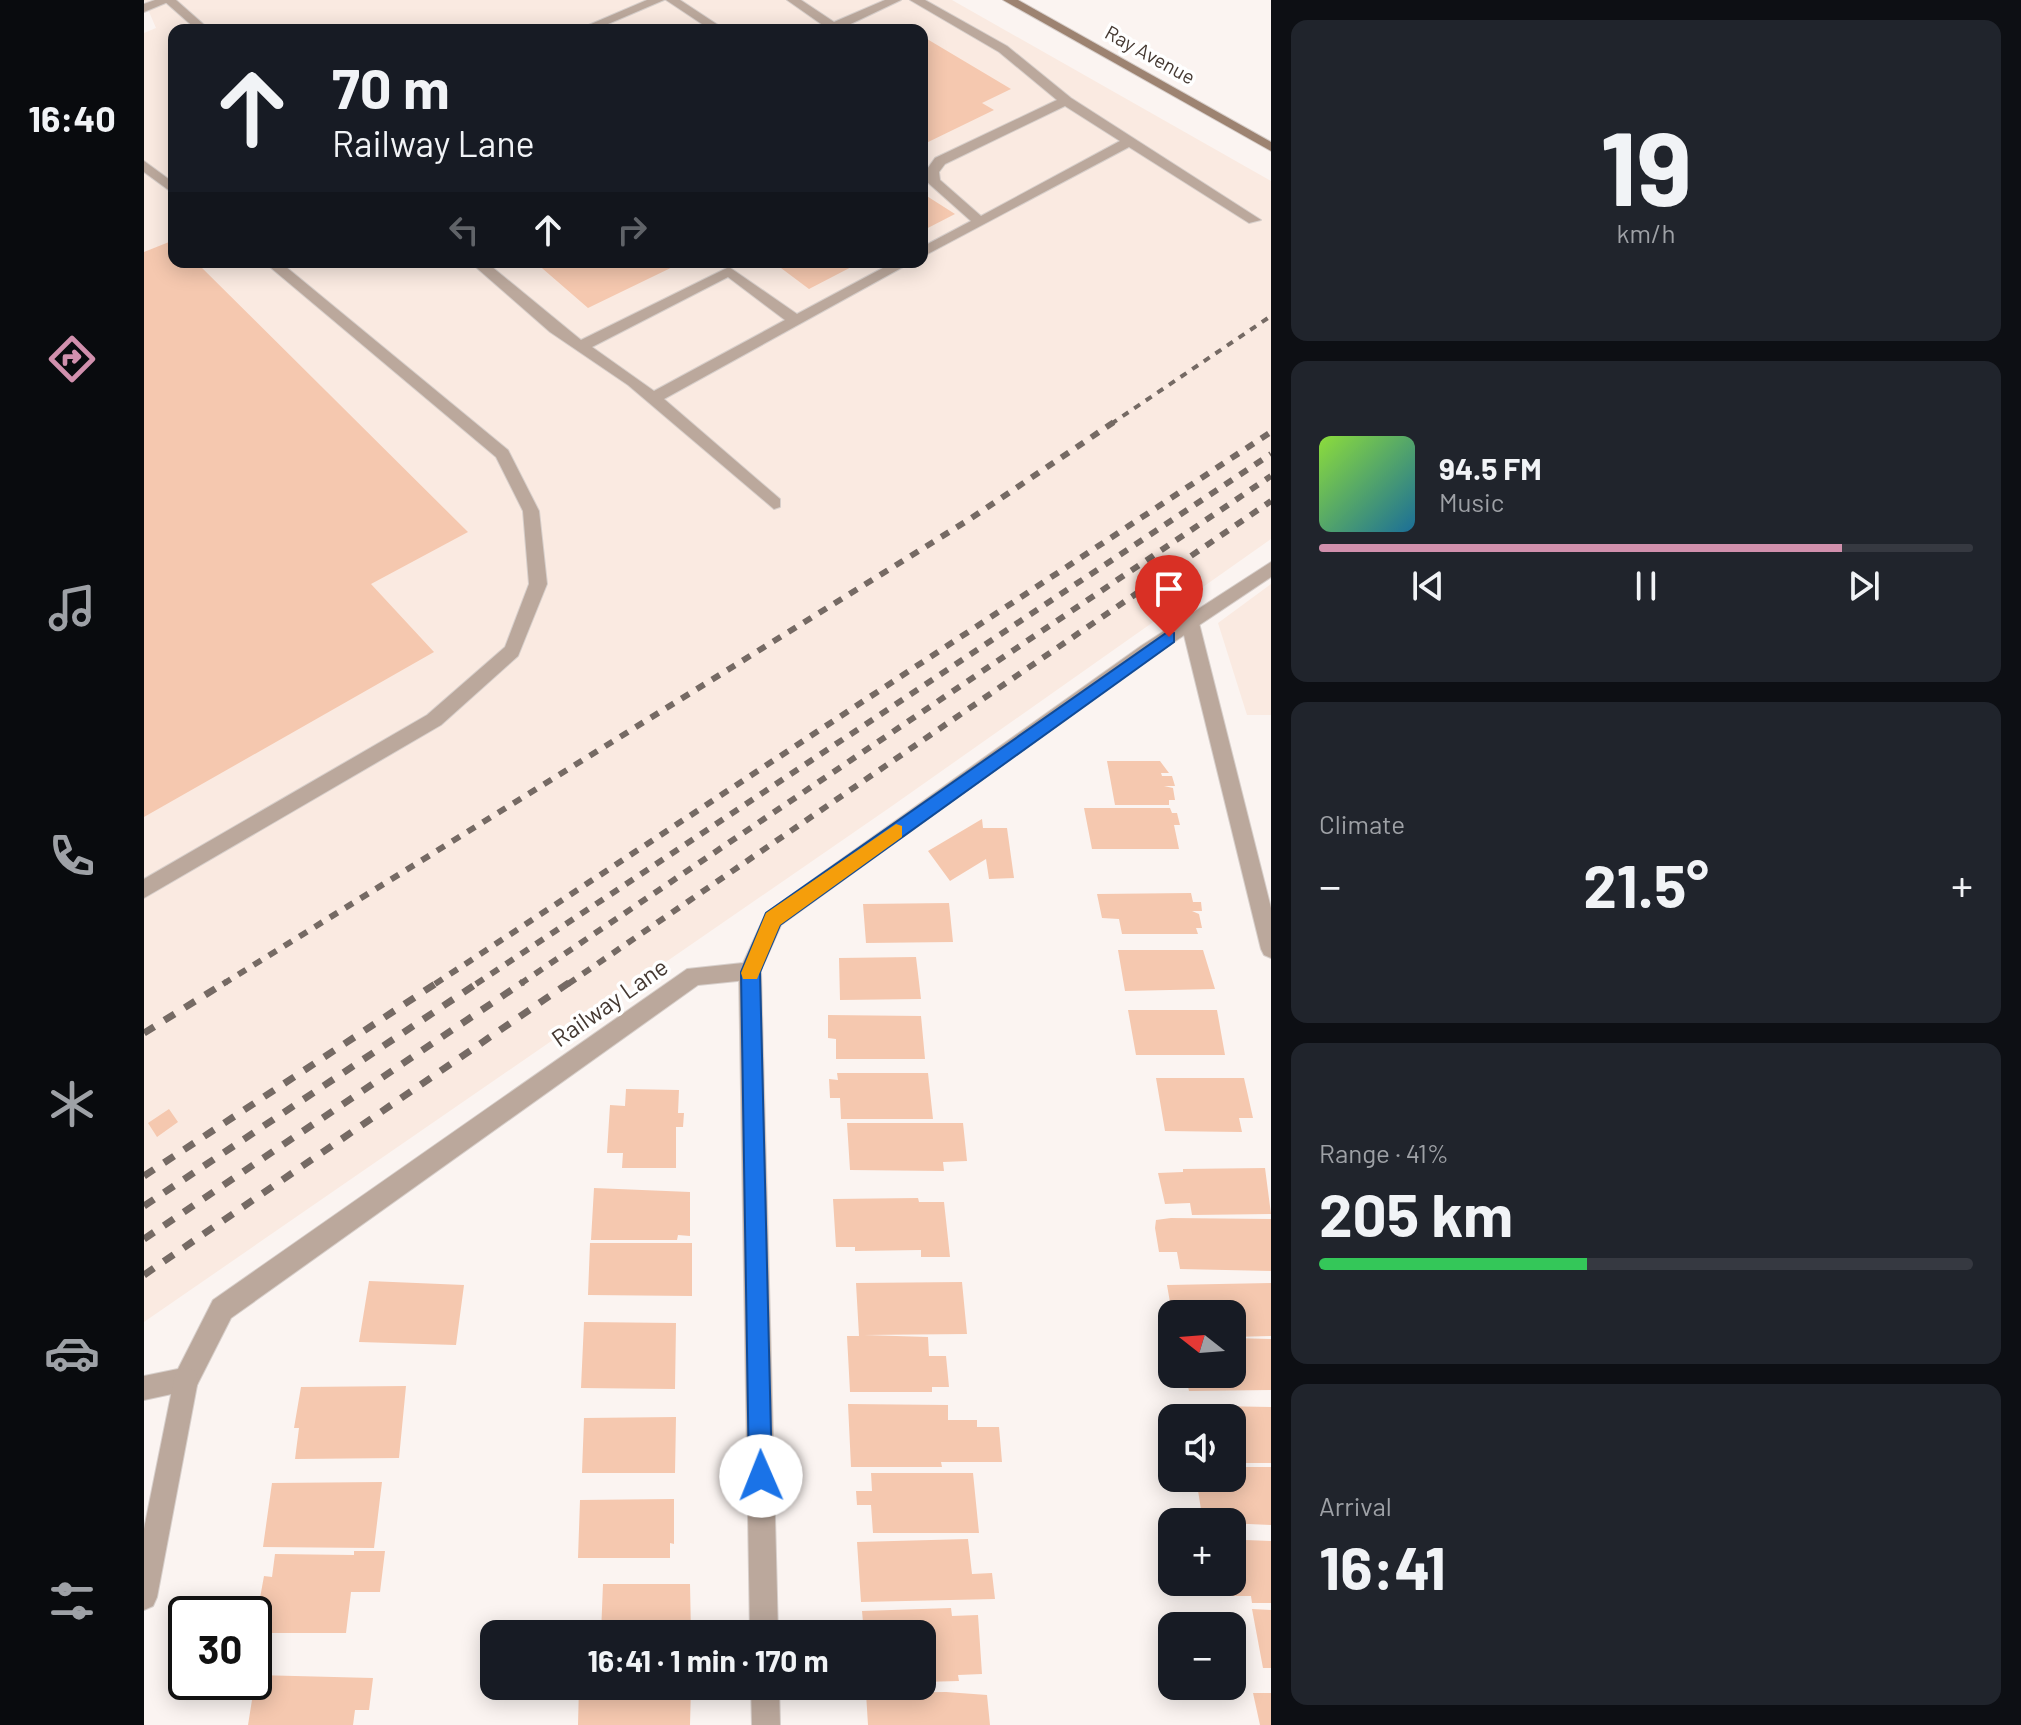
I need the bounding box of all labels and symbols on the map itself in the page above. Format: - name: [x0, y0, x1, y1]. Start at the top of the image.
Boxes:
- street label: Ray Avenue: [1101, 20, 1200, 89]
- pin: [1135, 555, 1203, 637]
- street label: Railway Lane: [545, 951, 673, 1052]
- north arrow: [1158, 1300, 1246, 1388]
- position arrow: [719, 1434, 803, 1518]
- speed limit sign: 30: [168, 1596, 272, 1700]

